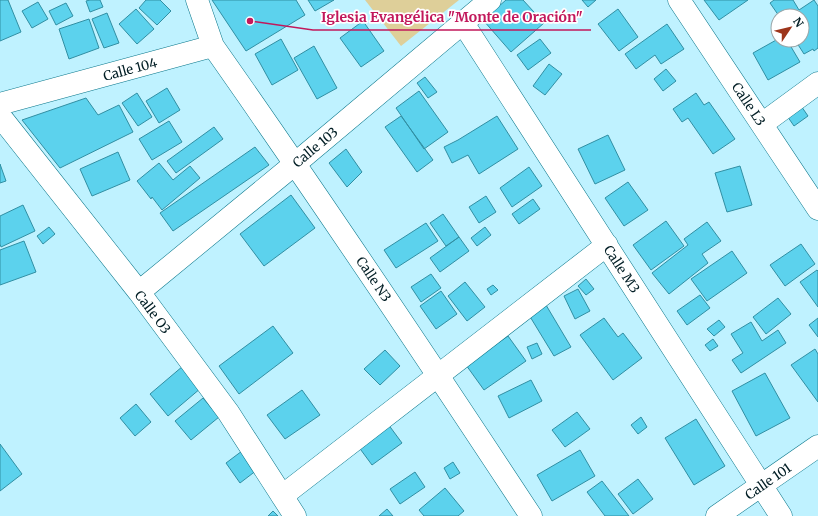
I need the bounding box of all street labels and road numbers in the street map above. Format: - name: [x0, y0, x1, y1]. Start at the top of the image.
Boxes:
- street label: Calle 104: [101, 54, 159, 85]
- street label: Calle L3: [728, 79, 769, 129]
- street label: Calle 103: [289, 123, 342, 171]
- street label: Calle M3: [600, 242, 643, 296]
- street label: Calle N3: [352, 253, 395, 305]
- street label: Calle O3: [131, 287, 174, 337]
- street label: Calle 101: [742, 459, 795, 503]

